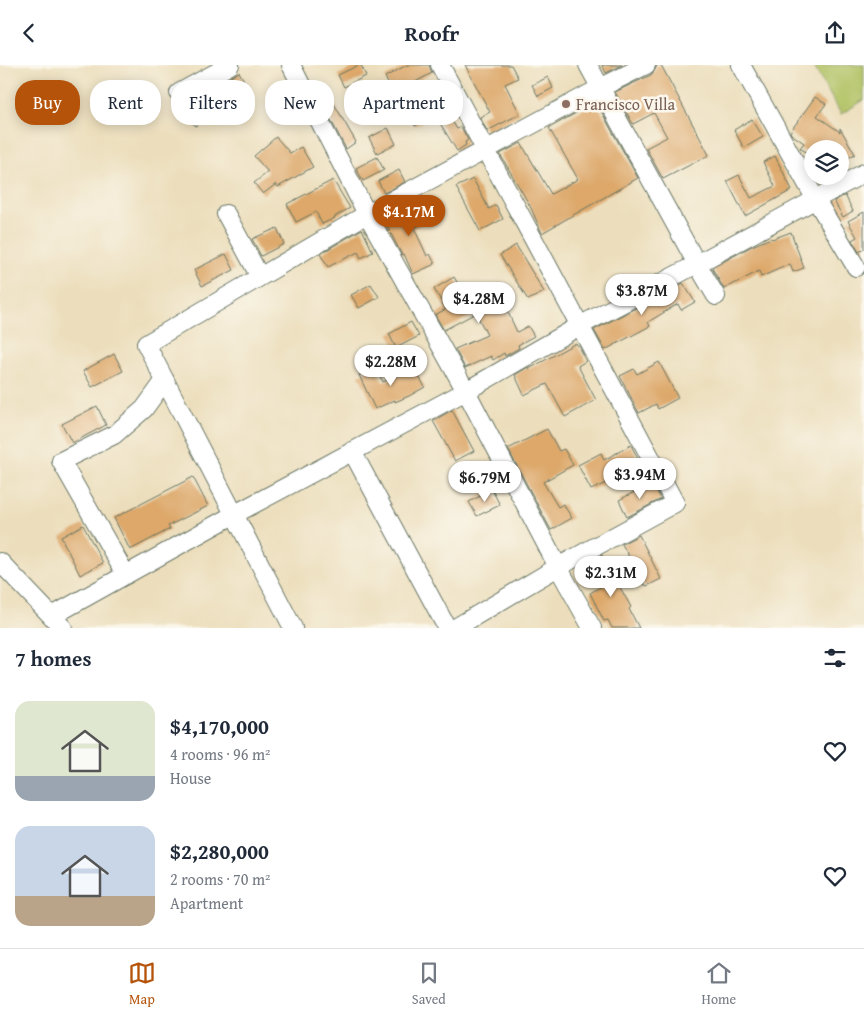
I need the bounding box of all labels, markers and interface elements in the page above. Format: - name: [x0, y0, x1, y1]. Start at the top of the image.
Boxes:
- text: Roofr: [405, 17, 459, 49]
- icon: back: [15, 19, 43, 47]
- icon: share: [821, 19, 849, 47]
- chip: Buy: [15, 80, 80, 125]
- chip: Rent: [90, 80, 161, 125]
- chip: Filters: [171, 80, 255, 125]
- chip: New: [265, 80, 334, 125]
- chip: Apartment: [344, 80, 463, 125]
- place label: Francisco Villa: [576, 92, 675, 116]
- marker: Francisco Villa: [560, 98, 572, 110]
- map controls: [804, 140, 849, 185]
- button: layers: [804, 140, 849, 185]
- pin: $4.17M: [368, 195, 450, 237]
- text: $4.17M: [383, 199, 435, 223]
- pin: $3.87M: [601, 273, 683, 316]
- text: $3.87M: [616, 278, 668, 302]
- pin: $4.28M: [438, 281, 520, 324]
- text: $4.28M: [453, 286, 505, 310]
- pin: $2.28M: [350, 345, 432, 387]
- text: $2.28M: [365, 349, 417, 373]
- pin: $3.94M: [599, 457, 681, 500]
- pin: $6.79M: [444, 461, 526, 503]
- text: $3.94M: [614, 462, 666, 486]
- text: $6.79M: [459, 465, 511, 489]
- pin: $2.31M: [570, 555, 652, 598]
- text: $2.31M: [585, 560, 637, 584]
- text: 7 homes: [15, 643, 91, 674]
- icon: filters: [821, 644, 849, 672]
- text: $4,170,000: [170, 711, 269, 742]
- icon: home: [55, 721, 115, 781]
- icon: heart: [821, 737, 849, 765]
- text: 4 rooms · 96 m²: [170, 742, 270, 766]
- text: House: [170, 766, 211, 790]
- text: $2,280,000: [170, 836, 269, 867]
- icon: home: [55, 846, 115, 906]
- icon: heart: [821, 862, 849, 890]
- text: 2 rooms · 70 m²: [170, 867, 270, 891]
- text: Apartment: [170, 891, 243, 915]
- tab: Map: [128, 959, 156, 1009]
- tab: Saved: [412, 959, 446, 1009]
- tab: Home: [702, 959, 736, 1009]

